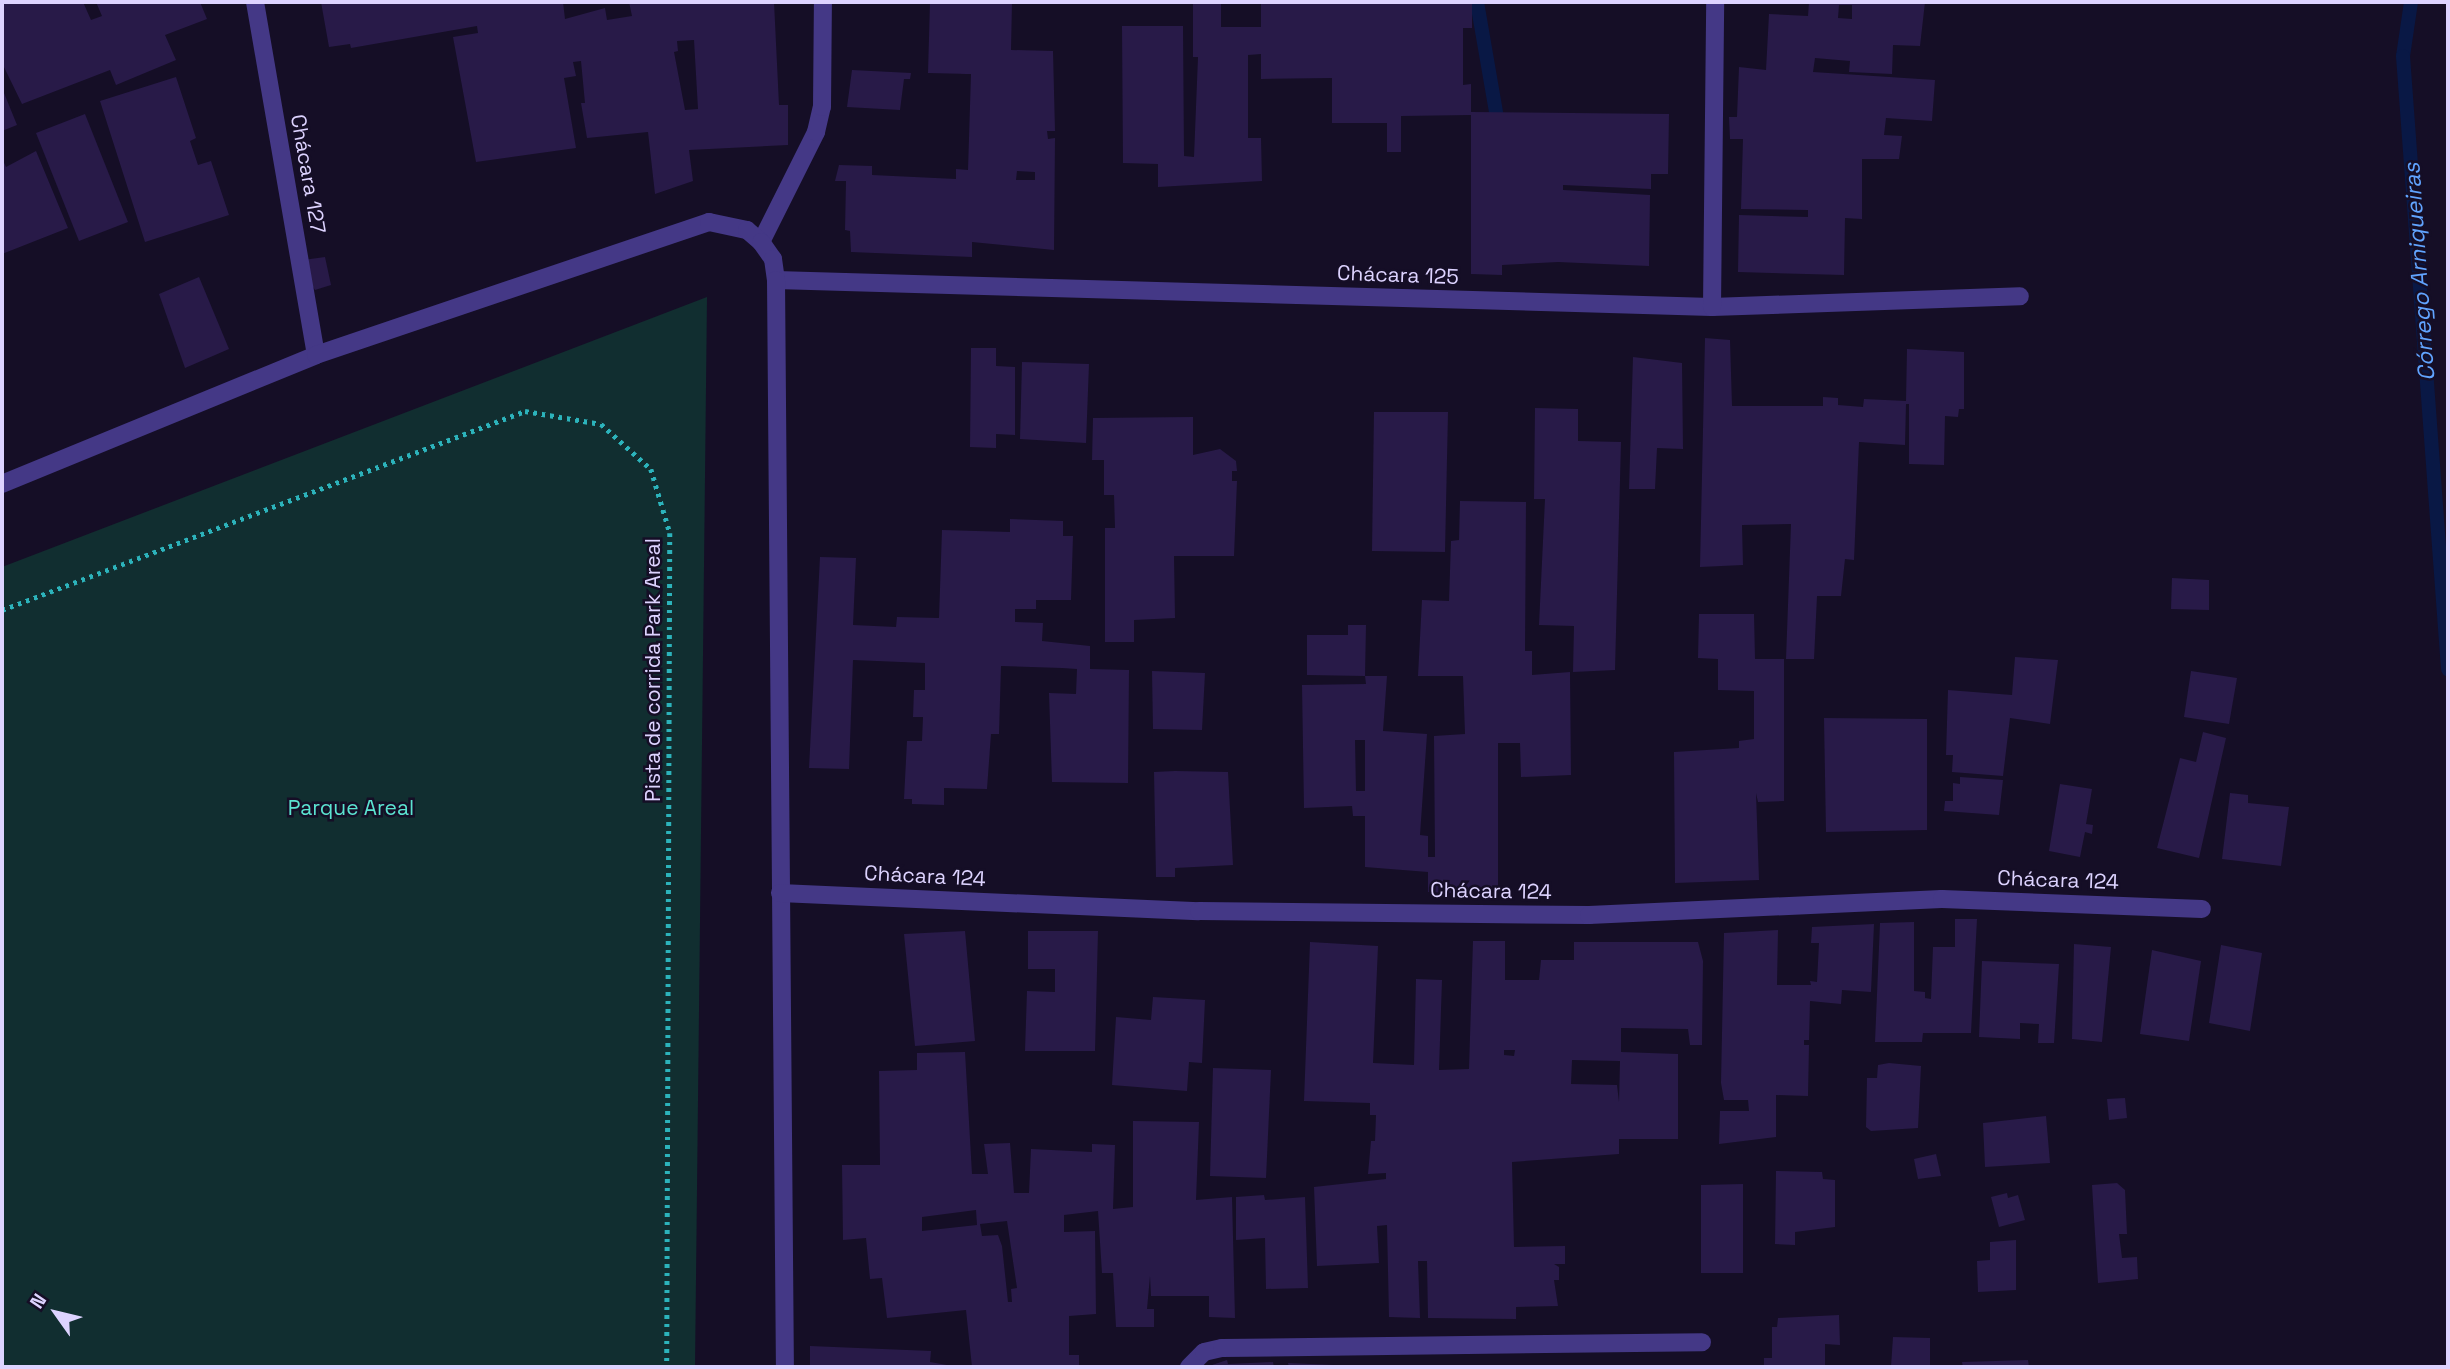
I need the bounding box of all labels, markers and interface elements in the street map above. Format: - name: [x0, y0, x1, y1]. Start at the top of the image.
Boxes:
- street label: Chácara 127: [285, 112, 331, 236]
- water label: Córrego Arniqueiras: [2398, 162, 2440, 382]
- street label: Chácara 125: [1337, 260, 1459, 290]
- street label: Pista de corrida Park Areal: [640, 538, 666, 802]
- park label: Parque Areal: [288, 795, 414, 821]
- street label: Chácara 124: [864, 860, 986, 892]
- street label: Chácara 124: [1997, 865, 2119, 895]
- street label: Chácara 124: [1430, 877, 1552, 905]
- north arrow: [21, 1278, 91, 1348]
- text: N: [24, 1289, 52, 1313]

